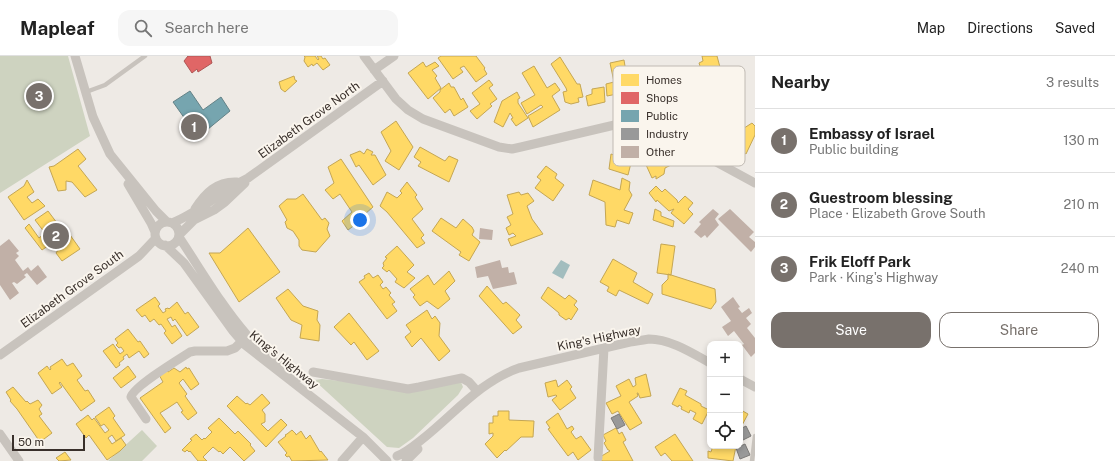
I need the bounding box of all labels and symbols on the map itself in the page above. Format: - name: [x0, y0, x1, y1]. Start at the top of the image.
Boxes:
- legend: [613, 66, 745, 166]
- text: Homes: [646, 74, 682, 86]
- street label: Elizabeth Grove North: [256, 78, 363, 162]
- pin: 3: [26, 81, 52, 111]
- text: Shops: [646, 92, 678, 104]
- text: Public: [646, 110, 678, 122]
- pin: 1: [181, 112, 207, 142]
- text: Industry: [646, 128, 689, 140]
- text: Other: [646, 146, 675, 158]
- your location: [350, 210, 370, 230]
- pin: 2: [43, 221, 69, 251]
- street label: Elizabeth Grove South: [18, 247, 126, 331]
- street label: King's Highway: [556, 322, 643, 354]
- street label: King's Highway: [247, 328, 322, 393]
- scale bar: [12, 433, 85, 452]

